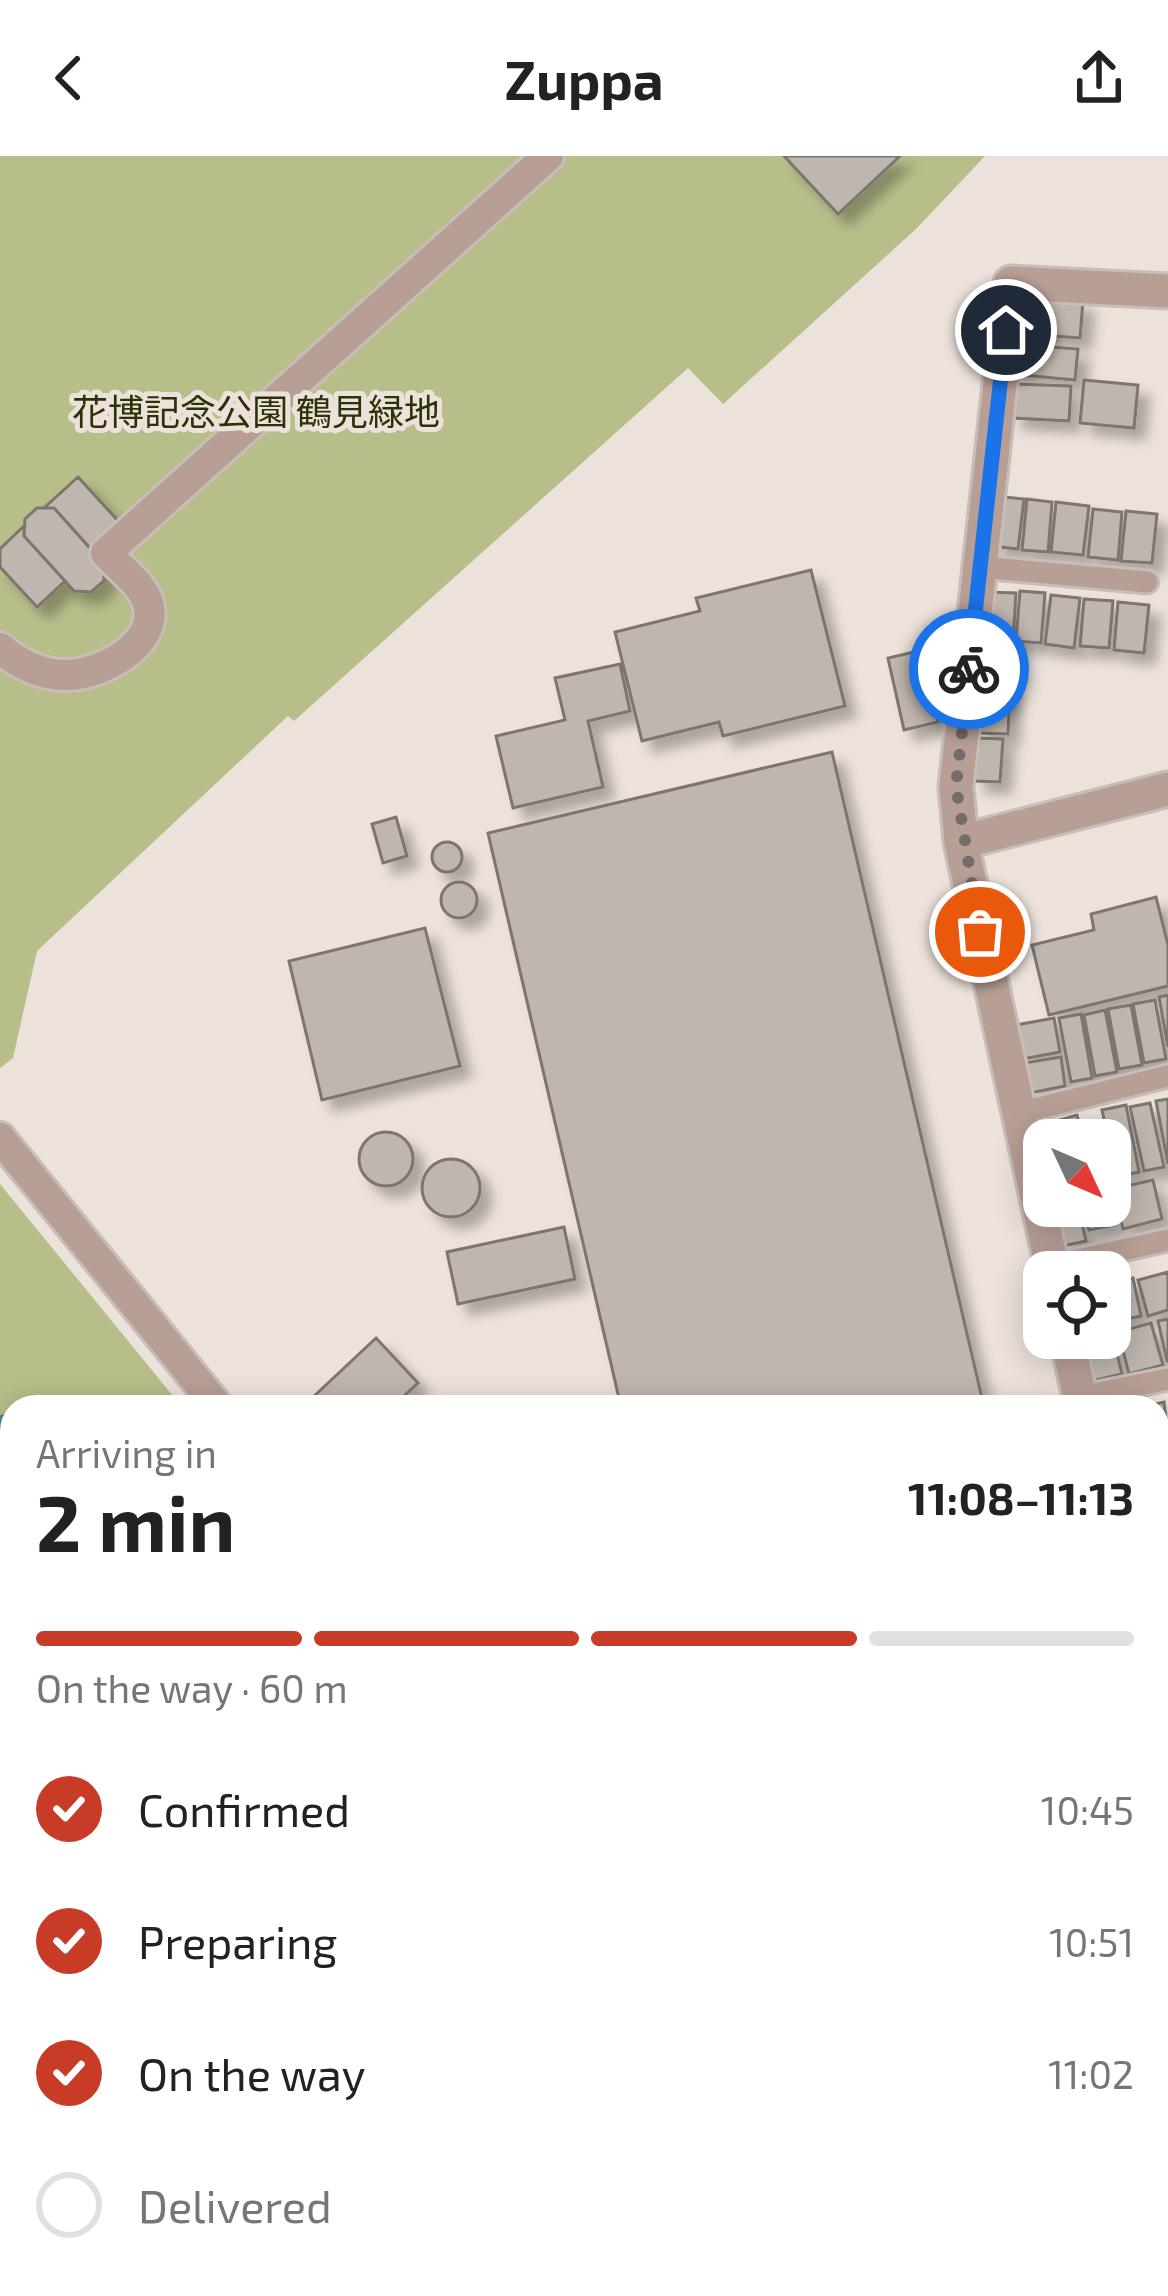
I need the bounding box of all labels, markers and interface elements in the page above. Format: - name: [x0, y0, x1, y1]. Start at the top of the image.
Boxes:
- icon: back: [36, 45, 102, 111]
- icon: share: [1066, 45, 1132, 111]
- text: Zuppa: [504, 46, 664, 111]
- pin: [955, 279, 1057, 381]
- icon: home: [973, 297, 1039, 363]
- park label: 花博記念公園 鶴見緑地: [72, 389, 440, 432]
- courier: [909, 609, 1029, 729]
- icon: bike: [936, 636, 1002, 702]
- pin: [929, 881, 1031, 983]
- icon: bag: [947, 899, 1013, 965]
- north arrow: [1023, 1119, 1131, 1227]
- map controls: [1023, 1119, 1131, 1359]
- button: locate: [1023, 1251, 1131, 1359]
- text: Arriving in: [36, 1429, 217, 1476]
- text: 11:08–11:13: [908, 1470, 1134, 1524]
- text: 2 min: [36, 1474, 235, 1568]
- text: On the way · 60 m: [36, 1664, 348, 1711]
- icon: check: [36, 1776, 102, 1842]
- text: Confirmed: [138, 1782, 350, 1836]
- text: 10:45: [1041, 1786, 1134, 1833]
- icon: check: [36, 1908, 102, 1974]
- text: Preparing: [138, 1914, 337, 1968]
- text: 10:51: [1049, 1918, 1134, 1965]
- icon: check: [36, 2040, 102, 2106]
- text: On the way: [138, 2046, 365, 2100]
- text: 11:02: [1048, 2050, 1134, 2097]
- text: Delivered: [138, 2178, 332, 2232]

